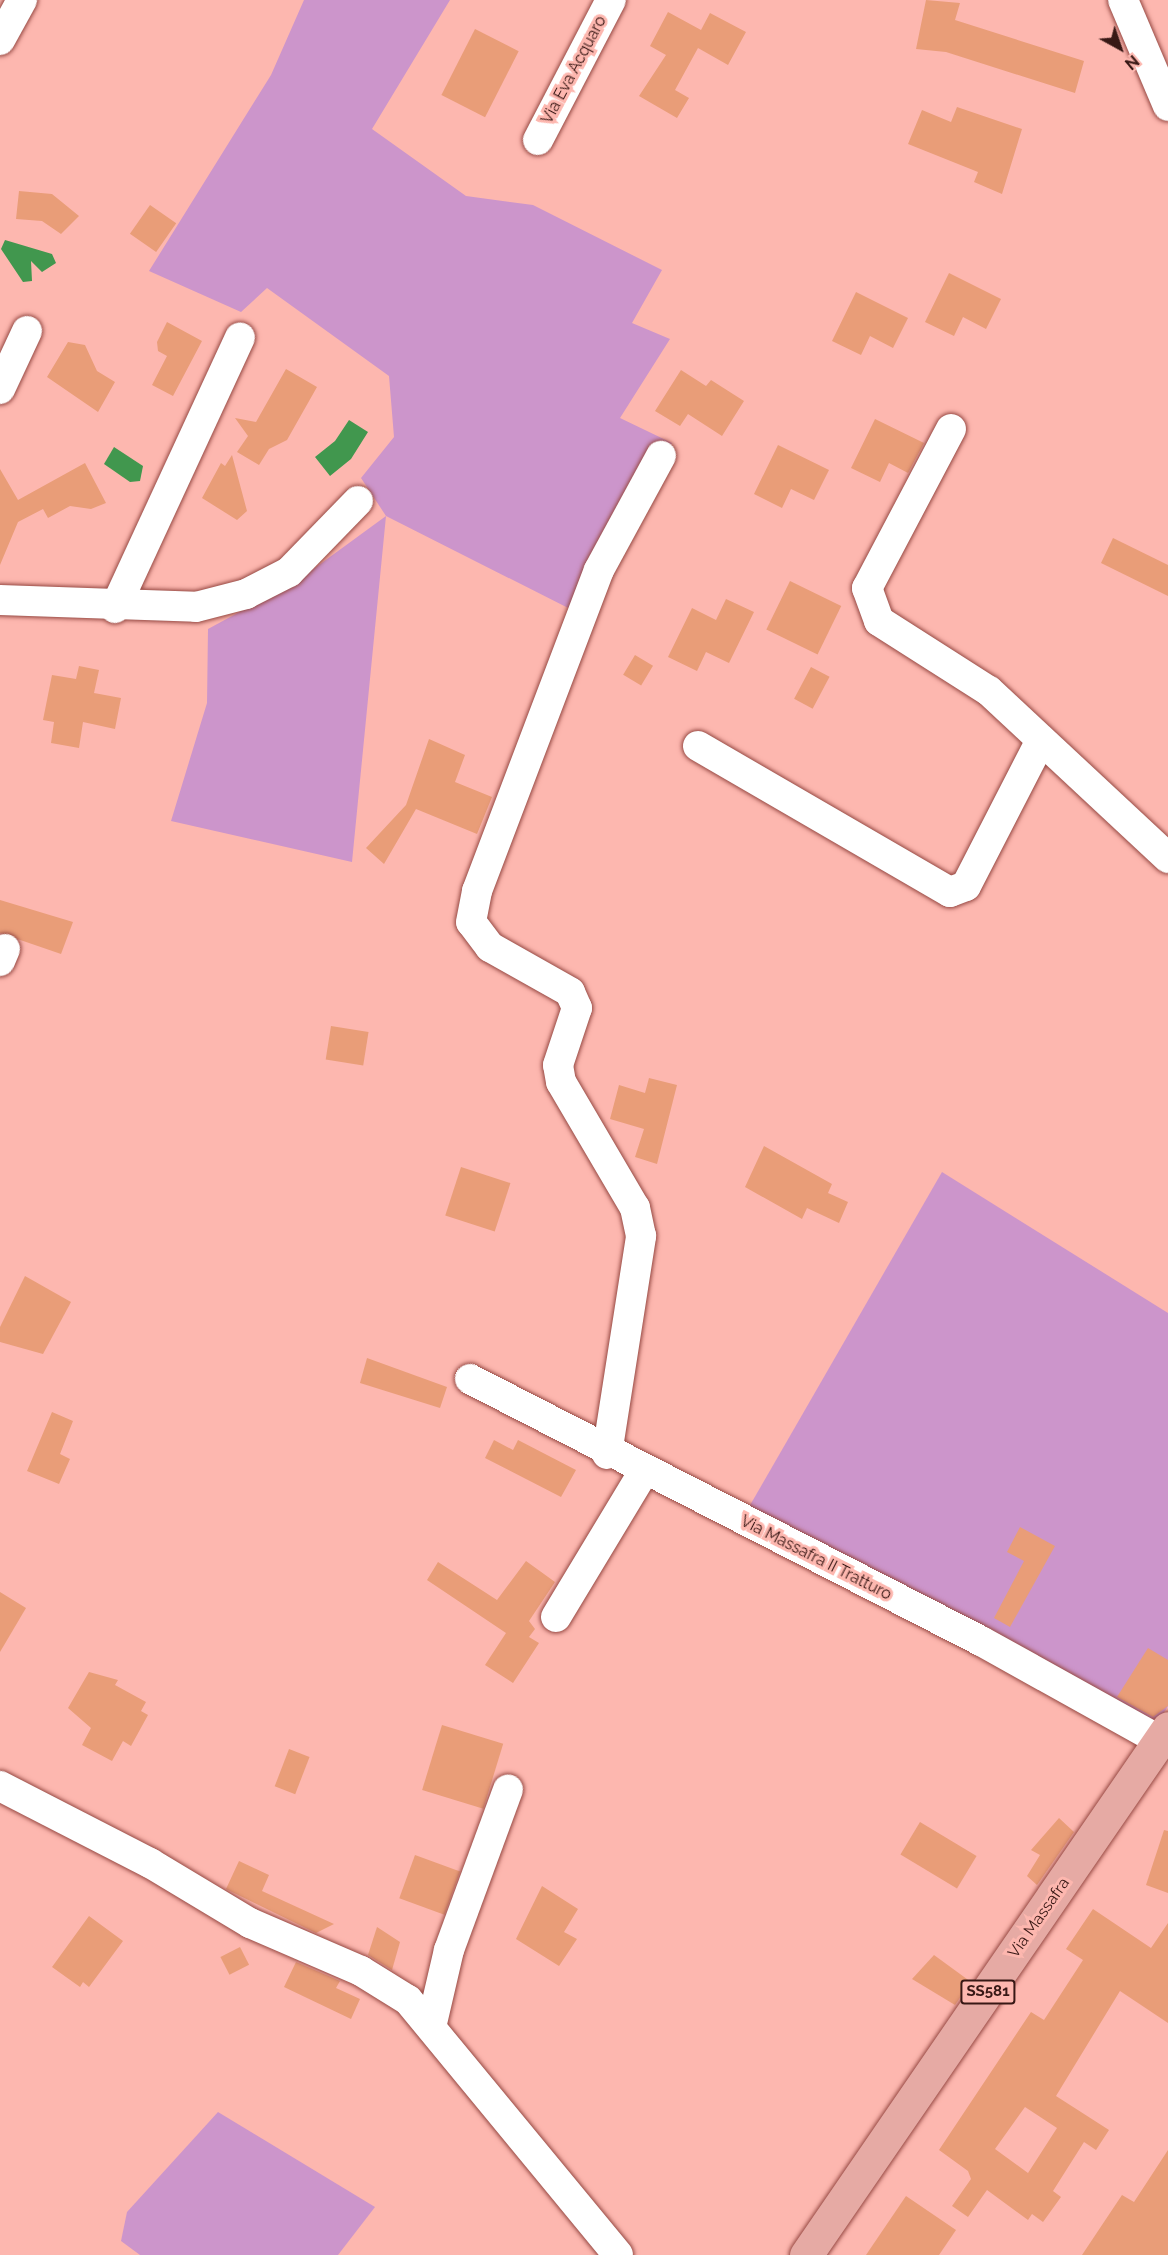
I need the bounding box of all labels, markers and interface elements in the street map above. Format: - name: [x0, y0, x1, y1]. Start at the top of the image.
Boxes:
- street label: Via Eva Acquaro: [537, 13, 611, 127]
- north arrow: [1090, 18, 1150, 78]
- text: N: [1121, 51, 1143, 73]
- street label: Via Massafra II Tratturo: [737, 1511, 895, 1605]
- street label: Via Massafra: [1004, 1874, 1074, 1962]
- road number: SS581: [960, 1980, 1016, 2004]

